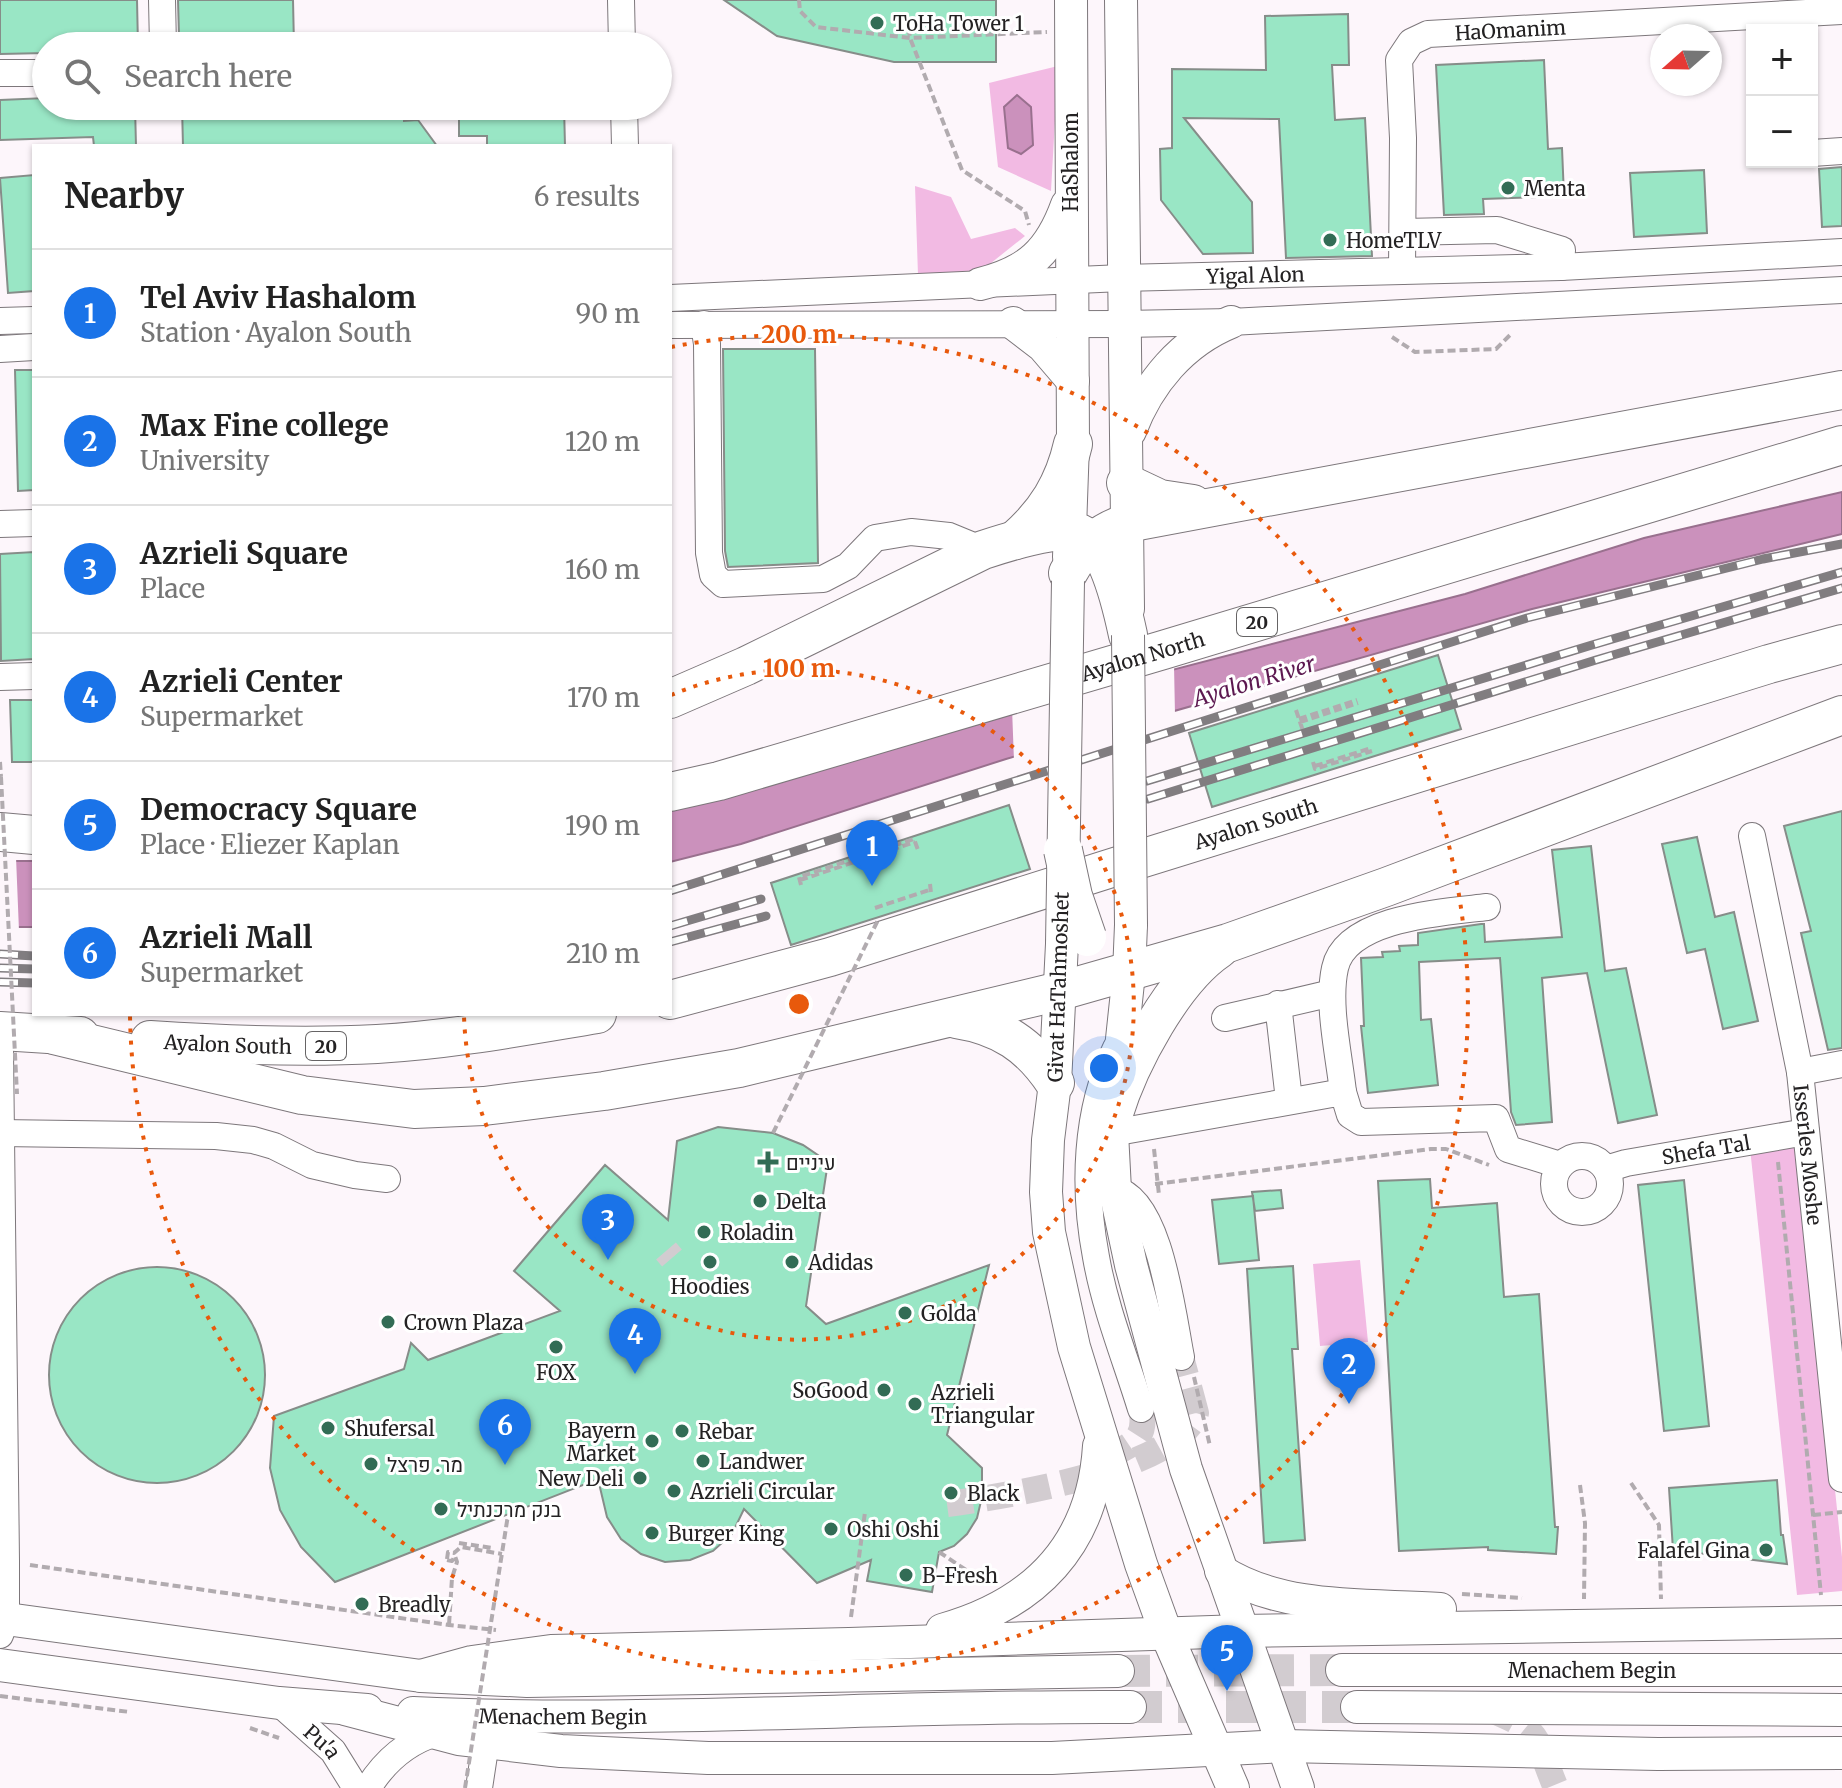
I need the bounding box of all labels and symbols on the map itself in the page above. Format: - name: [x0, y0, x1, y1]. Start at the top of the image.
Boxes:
- place label: ToHa Tower 1: [893, 11, 1024, 36]
- marker: ToHa Tower 1: [868, 14, 886, 32]
- street label: HaOmanim: [1454, 14, 1567, 45]
- north arrow: [1650, 24, 1722, 96]
- street label: HaShalom: [1058, 112, 1083, 212]
- place label: Menta: [1524, 176, 1586, 201]
- marker: Menta: [1499, 179, 1517, 197]
- place label: HomeTLV: [1346, 228, 1442, 253]
- marker: HomeTLV: [1321, 231, 1339, 249]
- street label: Yigal Alon: [1205, 261, 1305, 288]
- text: 200 m: [761, 319, 837, 350]
- road number: 20: [1237, 608, 1277, 636]
- street label: Ayalon North: [1077, 626, 1208, 686]
- water label: Ayalon River: [1188, 649, 1320, 713]
- text: 100 m: [763, 653, 835, 684]
- street label: Ayalon South: [1190, 792, 1321, 854]
- pin: 1: [846, 820, 898, 886]
- street label: Givat HaTahmoshet: [1042, 891, 1074, 1083]
- centre of rings: [785, 990, 813, 1018]
- street label: Ayalon South: [162, 1028, 292, 1058]
- road number: 20: [306, 1032, 346, 1060]
- your location: [1084, 1048, 1124, 1088]
- street label: Isserles Moshe: [1789, 1083, 1828, 1226]
- street label: Shefa Tal: [1660, 1129, 1752, 1169]
- place label: עיניים: [786, 1150, 836, 1175]
- marker: עיניים: [757, 1151, 779, 1173]
- place label: Delta: [776, 1189, 827, 1214]
- marker: Delta: [751, 1192, 769, 1210]
- pin: 3: [582, 1194, 634, 1260]
- place label: Roladin: [720, 1220, 794, 1245]
- marker: Roladin: [695, 1223, 713, 1241]
- place label: Adidas: [807, 1250, 873, 1275]
- marker: Hoodies: [701, 1253, 719, 1271]
- marker: Adidas: [783, 1253, 801, 1271]
- place label: Hoodies: [670, 1274, 750, 1299]
- place label: Golda: [921, 1301, 977, 1326]
- marker: Golda: [896, 1304, 914, 1322]
- pin: 4: [609, 1308, 661, 1374]
- place label: Crown Plaza: [404, 1310, 524, 1335]
- marker: Crown Plaza: [379, 1313, 397, 1331]
- marker: FOX: [547, 1338, 565, 1356]
- pin: 2: [1323, 1338, 1375, 1404]
- place label: FOX: [536, 1360, 577, 1385]
- place label: SoGood: [792, 1378, 868, 1403]
- place label: Azrieli Triangular: [930, 1380, 1035, 1428]
- marker: SoGood: [875, 1381, 893, 1399]
- marker: Azrieli Triangular: [906, 1395, 924, 1413]
- pin: 6: [479, 1399, 531, 1465]
- place label: Shufersal: [344, 1416, 435, 1441]
- place label: Bayern Market: [567, 1418, 636, 1466]
- marker: Shufersal: [319, 1419, 337, 1437]
- place label: Rebar: [698, 1419, 754, 1444]
- marker: Rebar: [673, 1422, 691, 1440]
- marker: Bayern Market: [643, 1432, 661, 1450]
- place label: Landwer: [719, 1449, 804, 1474]
- place label: מר. פרצל: [387, 1452, 463, 1477]
- marker: Landwer: [694, 1452, 712, 1470]
- marker: מר. פרצל: [362, 1455, 380, 1473]
- place label: New Deli: [538, 1466, 624, 1491]
- marker: New Deli: [631, 1469, 649, 1487]
- place label: Azrieli Circular: [689, 1479, 835, 1504]
- place label: Black: [967, 1481, 1020, 1506]
- marker: Azrieli Circular: [665, 1482, 683, 1500]
- marker: Black: [942, 1484, 960, 1502]
- place label: בנק מרכנתיל: [457, 1497, 562, 1522]
- marker: בנק מרכנתיל: [432, 1500, 450, 1518]
- place label: Oshi Oshi: [847, 1517, 939, 1542]
- marker: Oshi Oshi: [822, 1520, 840, 1538]
- place label: Burger King: [668, 1521, 784, 1546]
- marker: Burger King: [643, 1524, 661, 1542]
- place label: Falafel Gina: [1637, 1538, 1750, 1563]
- marker: Falafel Gina: [1757, 1541, 1775, 1559]
- place label: B-Fresh: [922, 1563, 998, 1588]
- marker: B-Fresh: [897, 1566, 915, 1584]
- place label: Breadly: [378, 1592, 451, 1617]
- marker: Breadly: [353, 1595, 371, 1613]
- pin: 5: [1201, 1625, 1253, 1691]
- street label: Menachem Begin: [1508, 1658, 1676, 1683]
- street label: Menachem Begin: [478, 1703, 647, 1729]
- street label: Pu'a: [299, 1719, 347, 1763]

